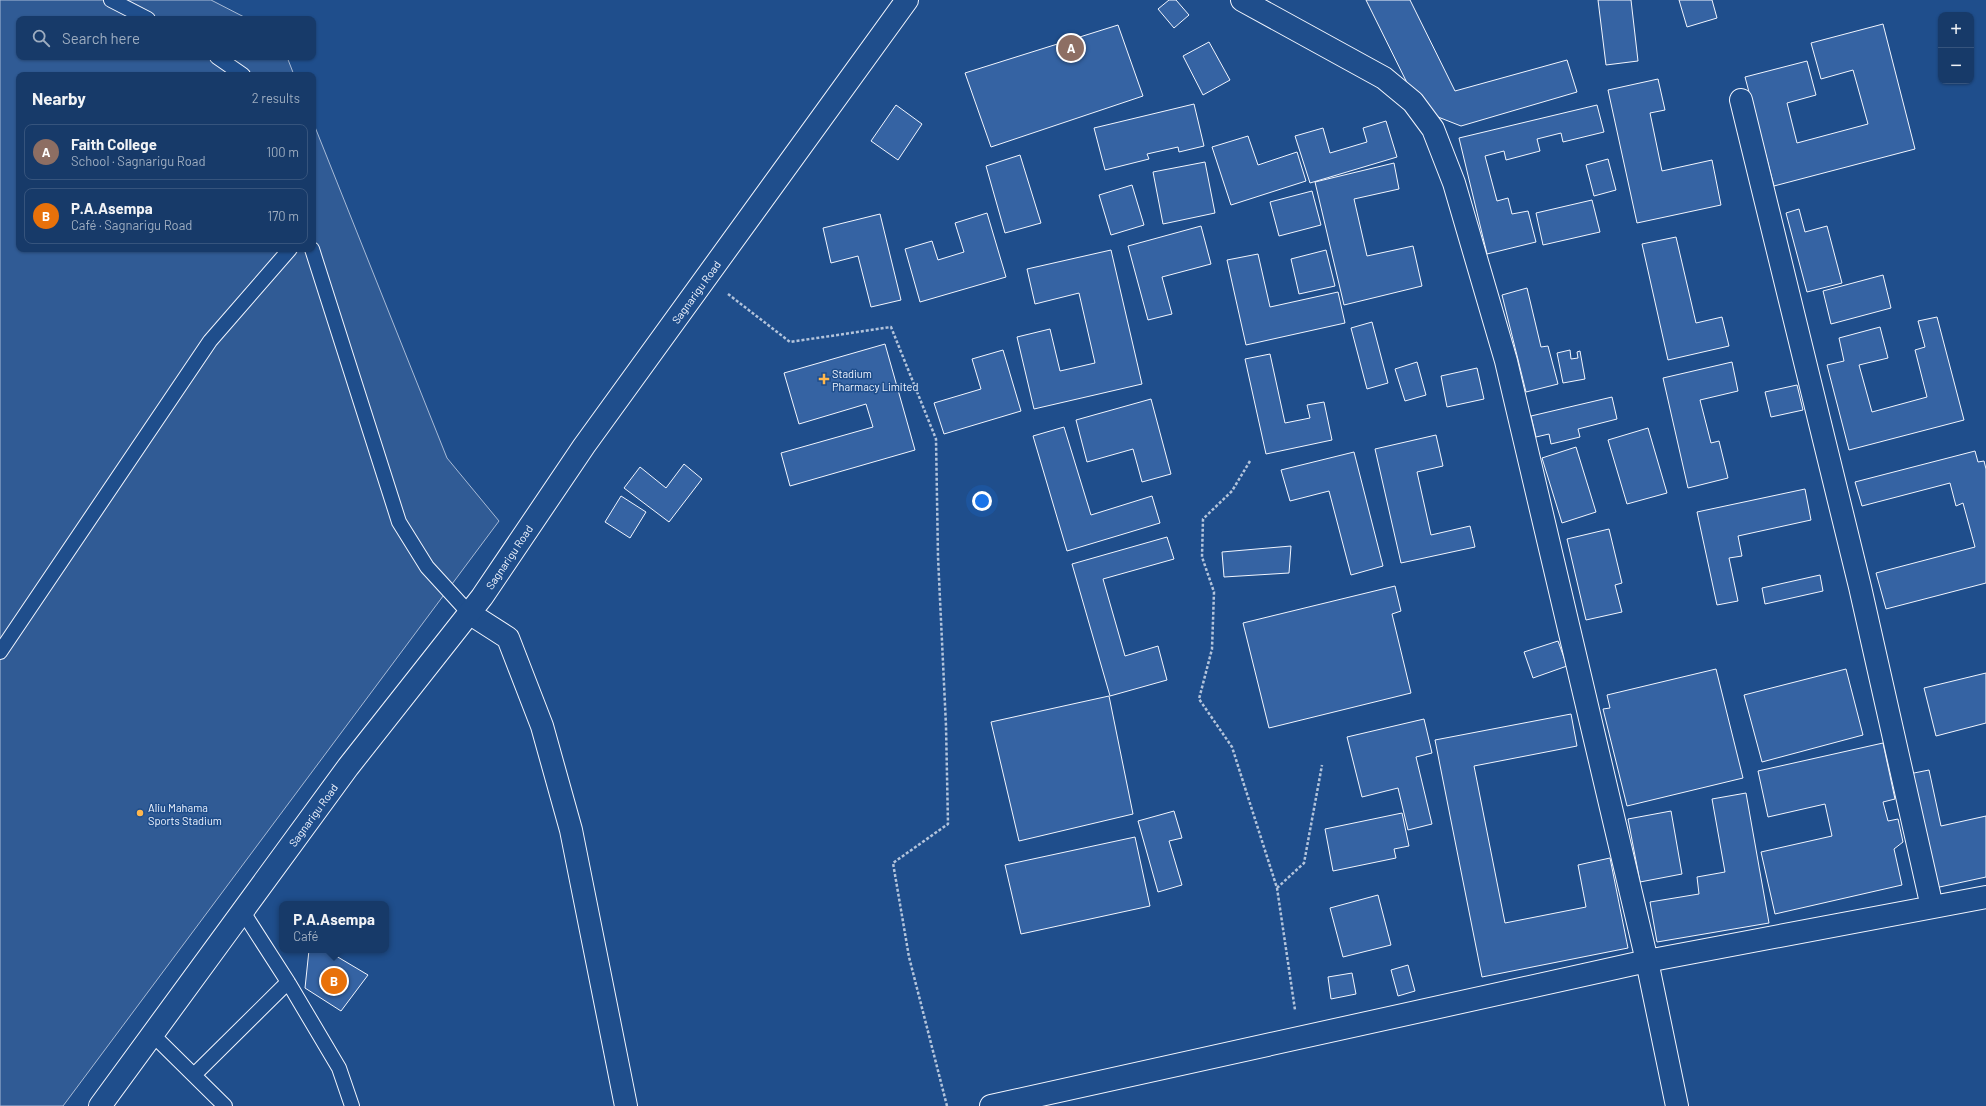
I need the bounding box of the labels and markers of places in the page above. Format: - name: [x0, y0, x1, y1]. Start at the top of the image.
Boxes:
- pin: A: [1058, 33, 1084, 63]
- place label: Stadium Pharmacy Limited: [832, 367, 918, 393]
- marker: Stadium Pharmacy Limited: [819, 374, 829, 384]
- place label: Aliu Mahama Sports Stadium: [148, 801, 222, 827]
- marker: Aliu Mahama Sports Stadium: [135, 808, 145, 818]
- pin: B: [321, 966, 347, 996]

